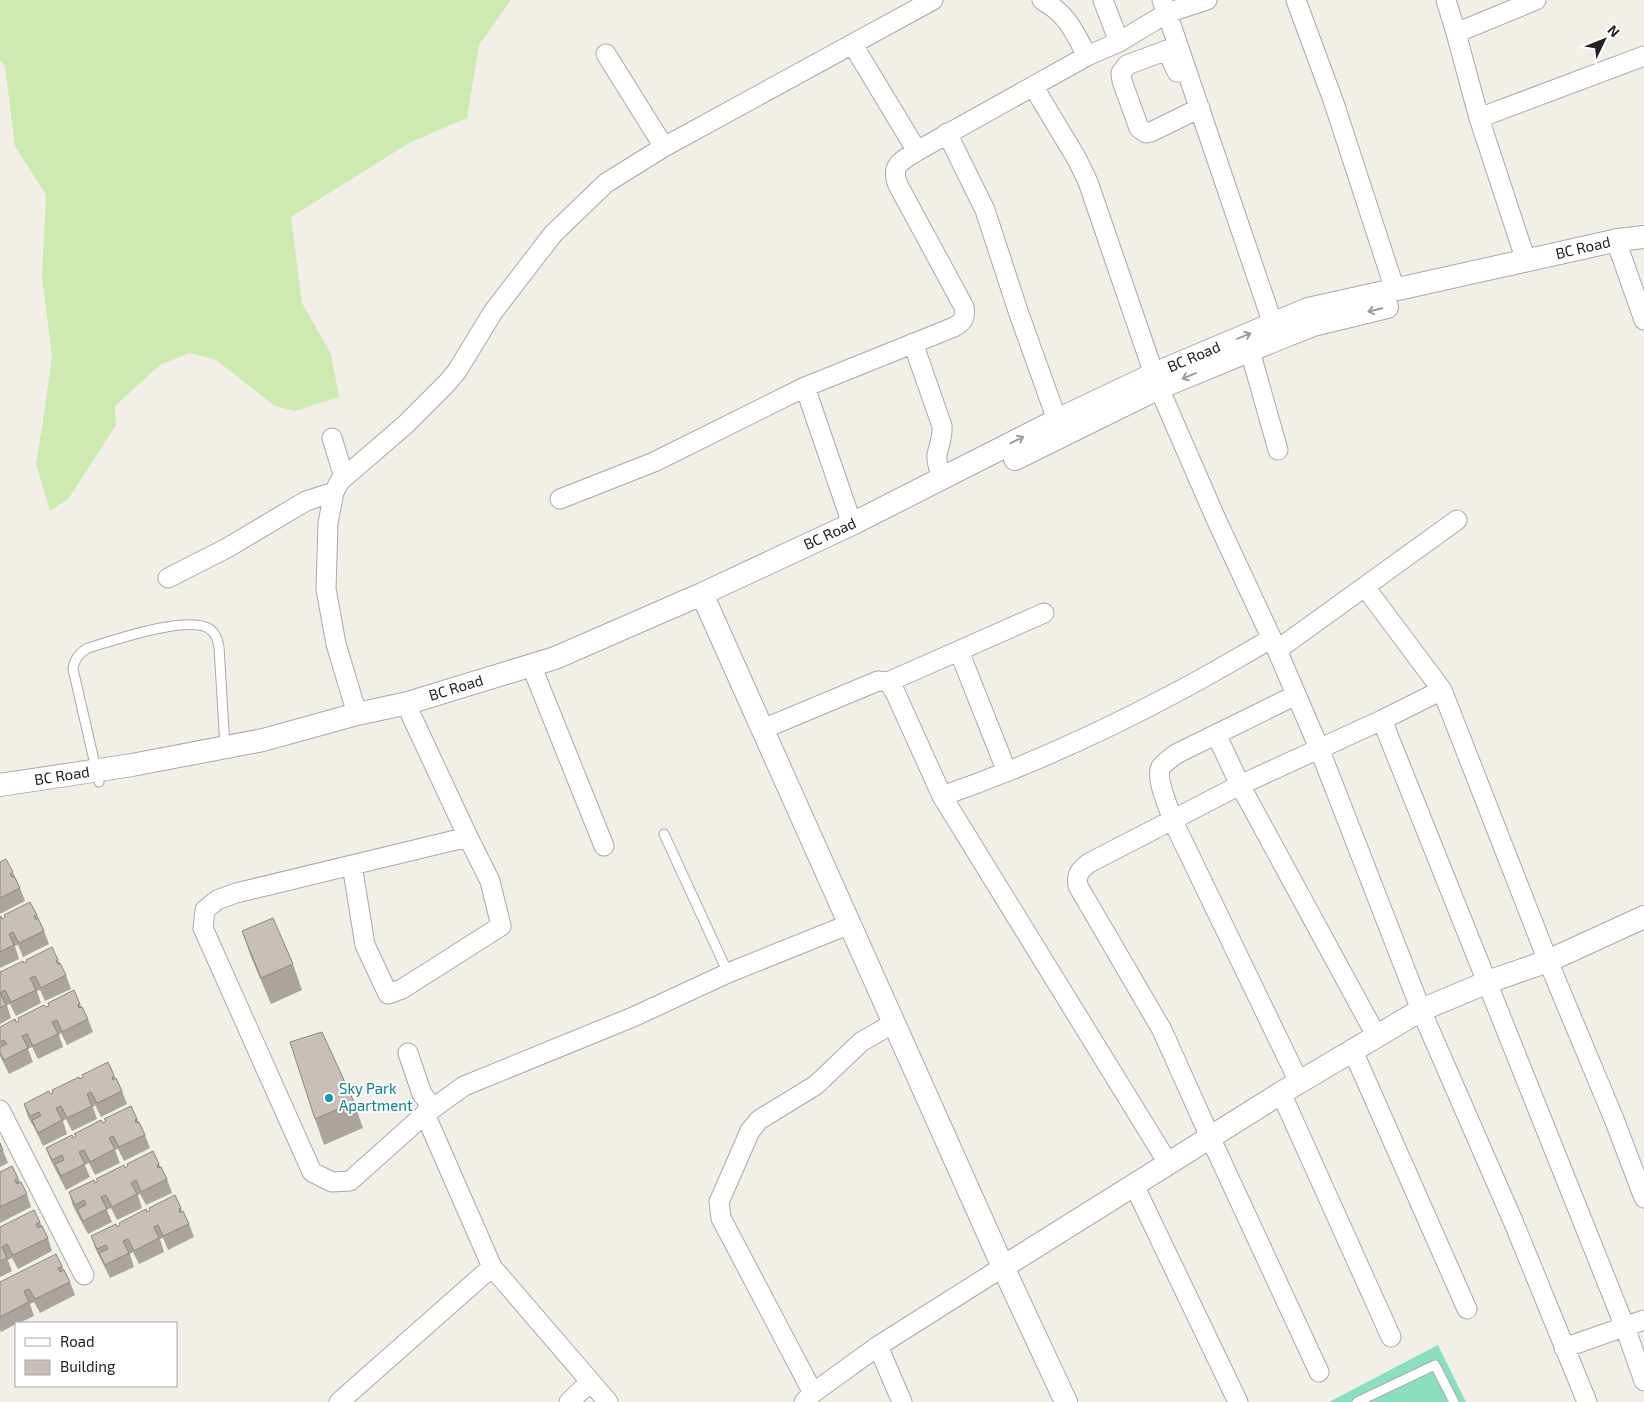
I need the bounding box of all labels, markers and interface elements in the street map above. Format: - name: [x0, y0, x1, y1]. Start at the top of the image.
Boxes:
- north arrow: [1579, 15, 1629, 65]
- text: N: [1604, 21, 1624, 40]
- street label: BC Road: [1554, 232, 1612, 262]
- one-way arrow: [1367, 306, 1383, 315]
- one-way arrow: [1236, 331, 1251, 341]
- street label: BC Road: [1164, 337, 1223, 375]
- one-way arrow: [1182, 372, 1197, 381]
- one-way arrow: [1009, 435, 1024, 444]
- street label: BC Road: [801, 513, 859, 553]
- street label: BC Road: [426, 670, 485, 704]
- street label: BC Road: [33, 762, 91, 788]
- place label: Sky Park Apartment: [339, 1079, 413, 1114]
- marker: Sky Park Apartment: [323, 1092, 335, 1104]
- legend: [15, 1322, 178, 1387]
- text: Road: [60, 1332, 95, 1350]
- text: Building: [60, 1357, 116, 1375]

